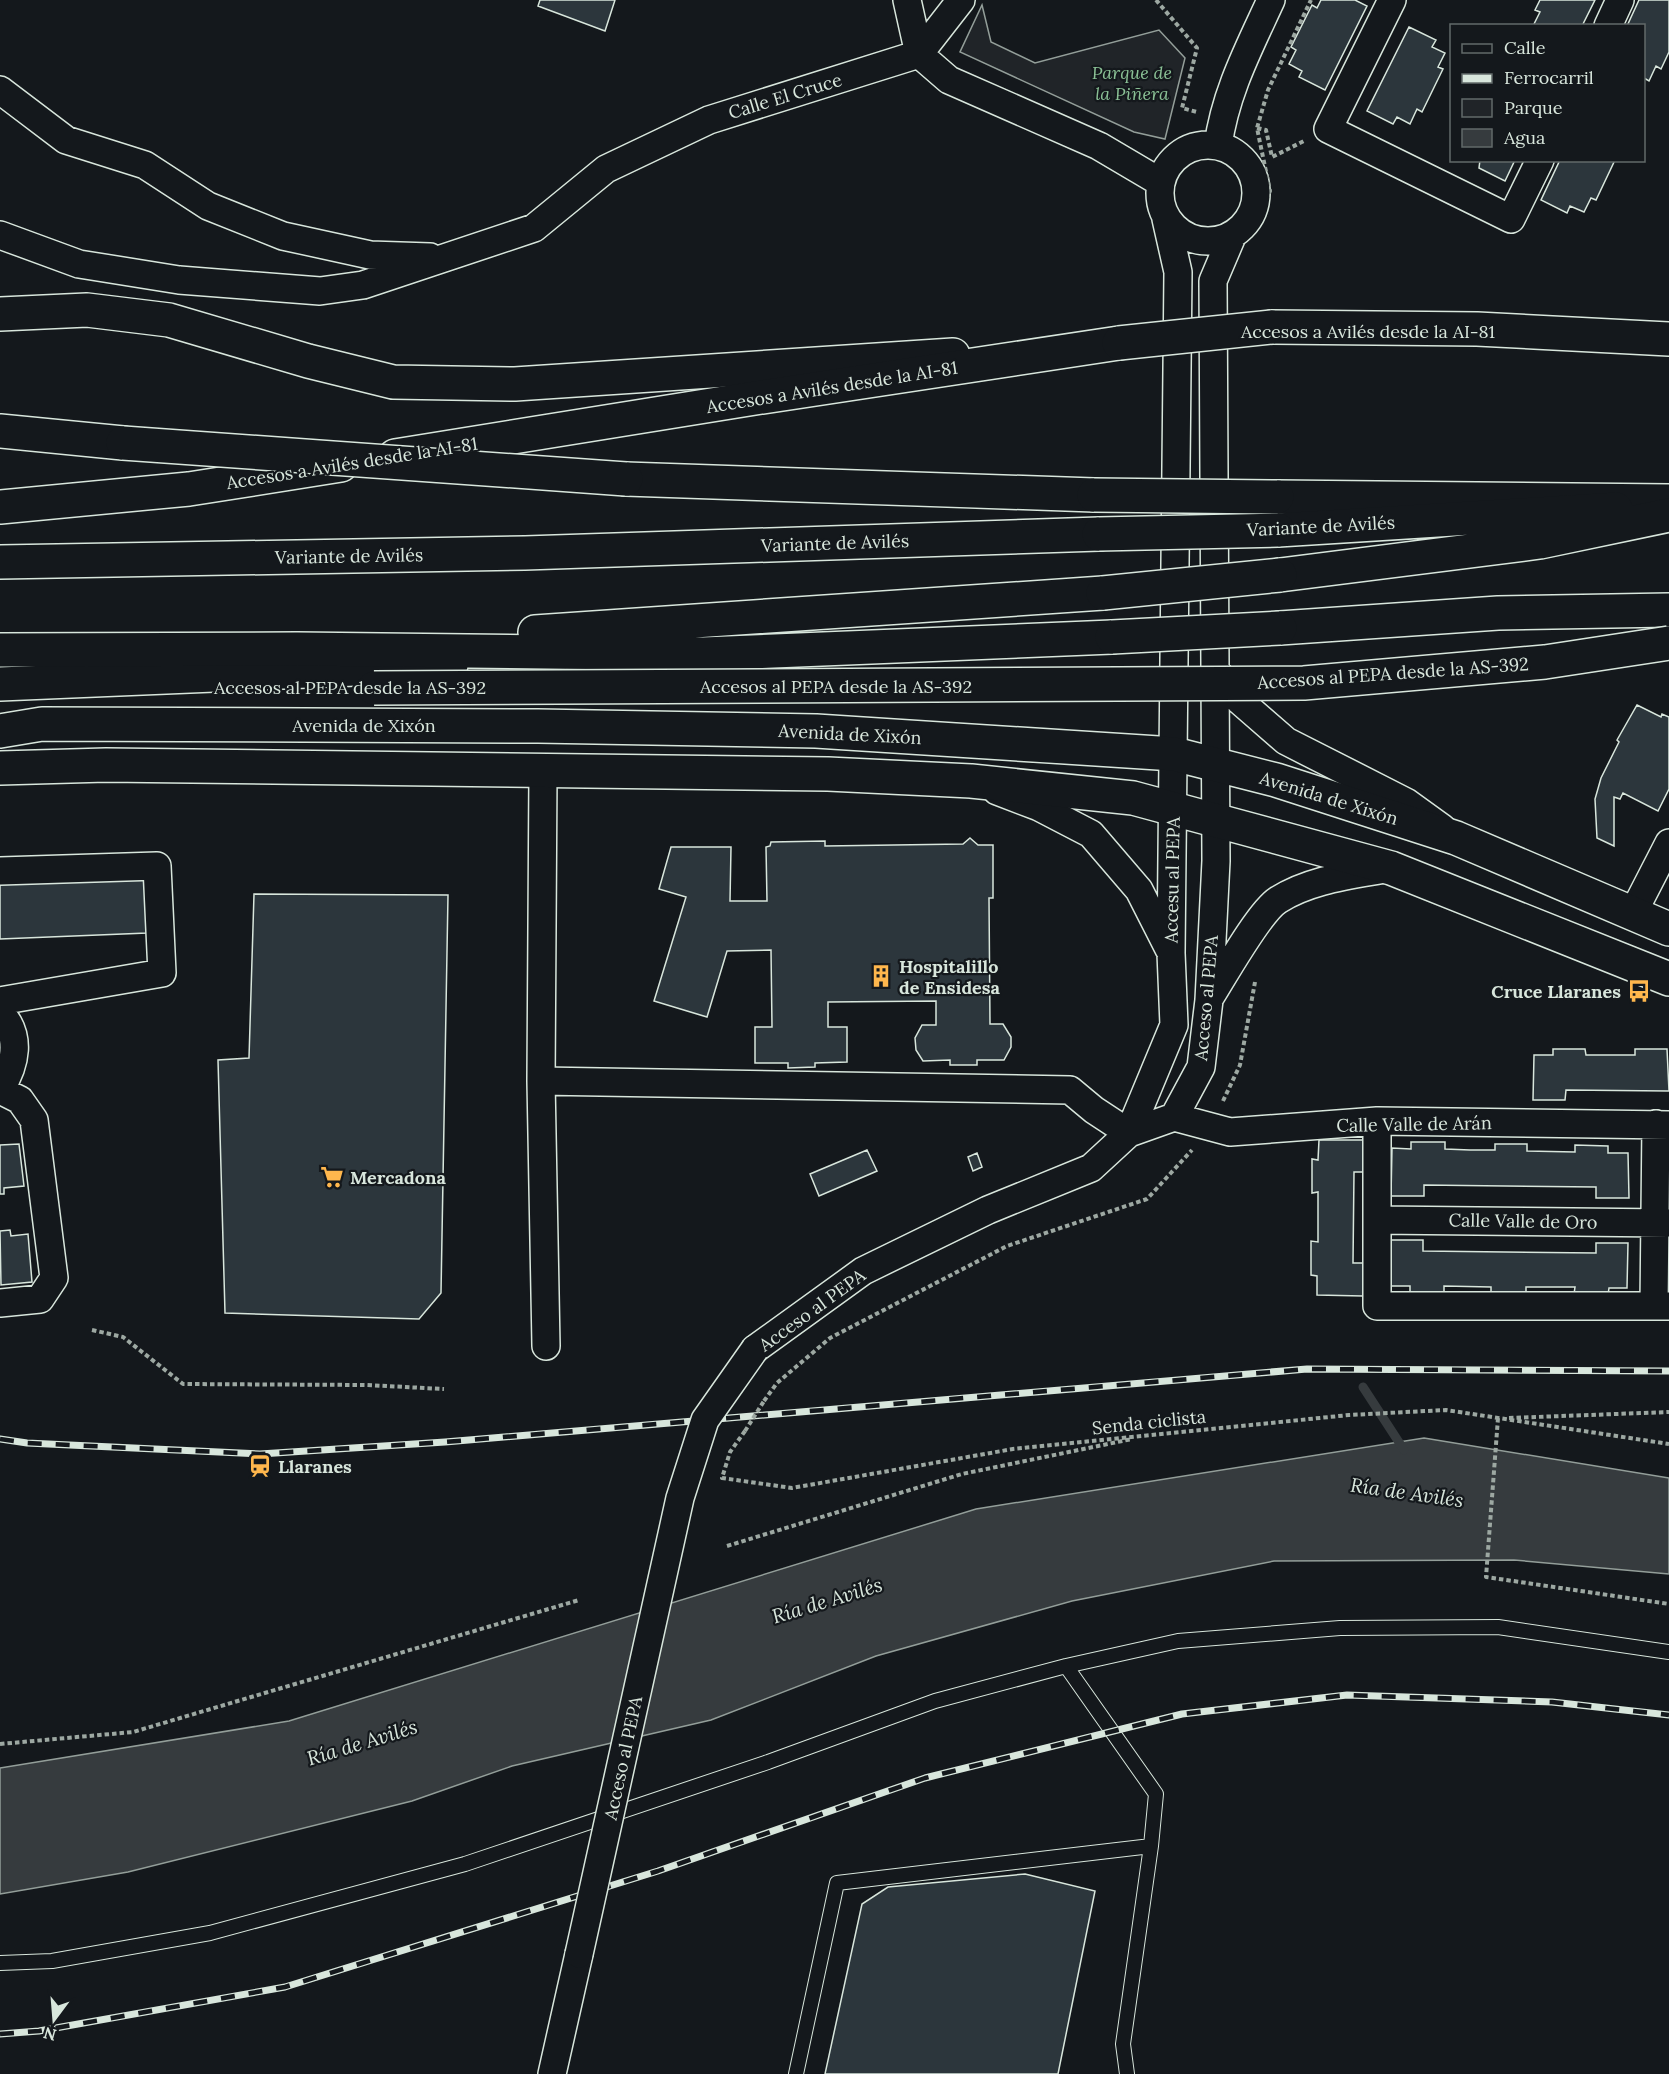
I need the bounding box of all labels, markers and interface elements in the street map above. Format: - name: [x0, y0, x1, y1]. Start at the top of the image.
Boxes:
- legend: [1450, 24, 1645, 162]
- text: Calle: [1504, 36, 1546, 59]
- park label: Parque de la Piñera: [1092, 61, 1172, 105]
- text: Ferrocarril: [1504, 66, 1594, 89]
- street label: Calle El Cruce: [726, 68, 845, 124]
- text: Parque: [1504, 96, 1563, 119]
- text: Agua: [1503, 126, 1545, 149]
- street label: Accesos a Avilés desde la AI-81: [1240, 320, 1495, 343]
- street label: Accesos a Avilés desde la AI-81: [704, 356, 959, 418]
- street label: Accesos a Avilés desde la AI-81: [224, 432, 479, 494]
- street label: Variante de Avilés: [1245, 511, 1396, 541]
- street label: Variante de Avilés: [760, 529, 909, 557]
- street label: Variante de Avilés: [274, 543, 423, 569]
- street label: Accesos al PEPA desde la AS-392: [1255, 652, 1530, 694]
- street label: Accesos al PEPA desde la AS-392: [699, 675, 972, 698]
- street label: Accesos al PEPA desde la AS-392: [213, 676, 486, 699]
- street label: Avenida de Xixón: [291, 714, 436, 737]
- street label: Avenida de Xixón: [777, 719, 922, 749]
- street label: Avenida de Xixón: [1256, 766, 1401, 830]
- street label: Accesu al PEPA: [1159, 816, 1185, 944]
- street label: Acceso al PEPA: [1189, 933, 1223, 1063]
- place label: Hospitalillo de Ensidesa: [899, 955, 1001, 999]
- building icon: Hospitalillo de Ensidesa: [868, 963, 894, 989]
- bus stop icon: Cruce Llaranes: [1626, 978, 1652, 1004]
- place label: Cruce Llaranes: [1491, 980, 1621, 1003]
- street label: Calle Valle de Arán: [1336, 1111, 1492, 1137]
- supermarket icon: Mercadona: [319, 1164, 345, 1190]
- place label: Mercadona: [350, 1166, 446, 1189]
- street label: Calle Valle de Oro: [1448, 1208, 1598, 1234]
- street label: Acceso al PEPA: [753, 1263, 870, 1357]
- street label: Senda ciclista: [1091, 1405, 1207, 1439]
- station icon: Llaranes: [247, 1453, 273, 1479]
- place label: Llaranes: [278, 1455, 352, 1478]
- water label: Ría de Avilés: [1349, 1472, 1465, 1512]
- water label: Ría de Avilés: [769, 1571, 885, 1629]
- street label: Acceso al PEPA: [598, 1693, 648, 1823]
- water label: Ría de Avilés: [304, 1713, 420, 1771]
- north arrow: [24, 1990, 84, 2050]
- text: N: [41, 2023, 59, 2046]

